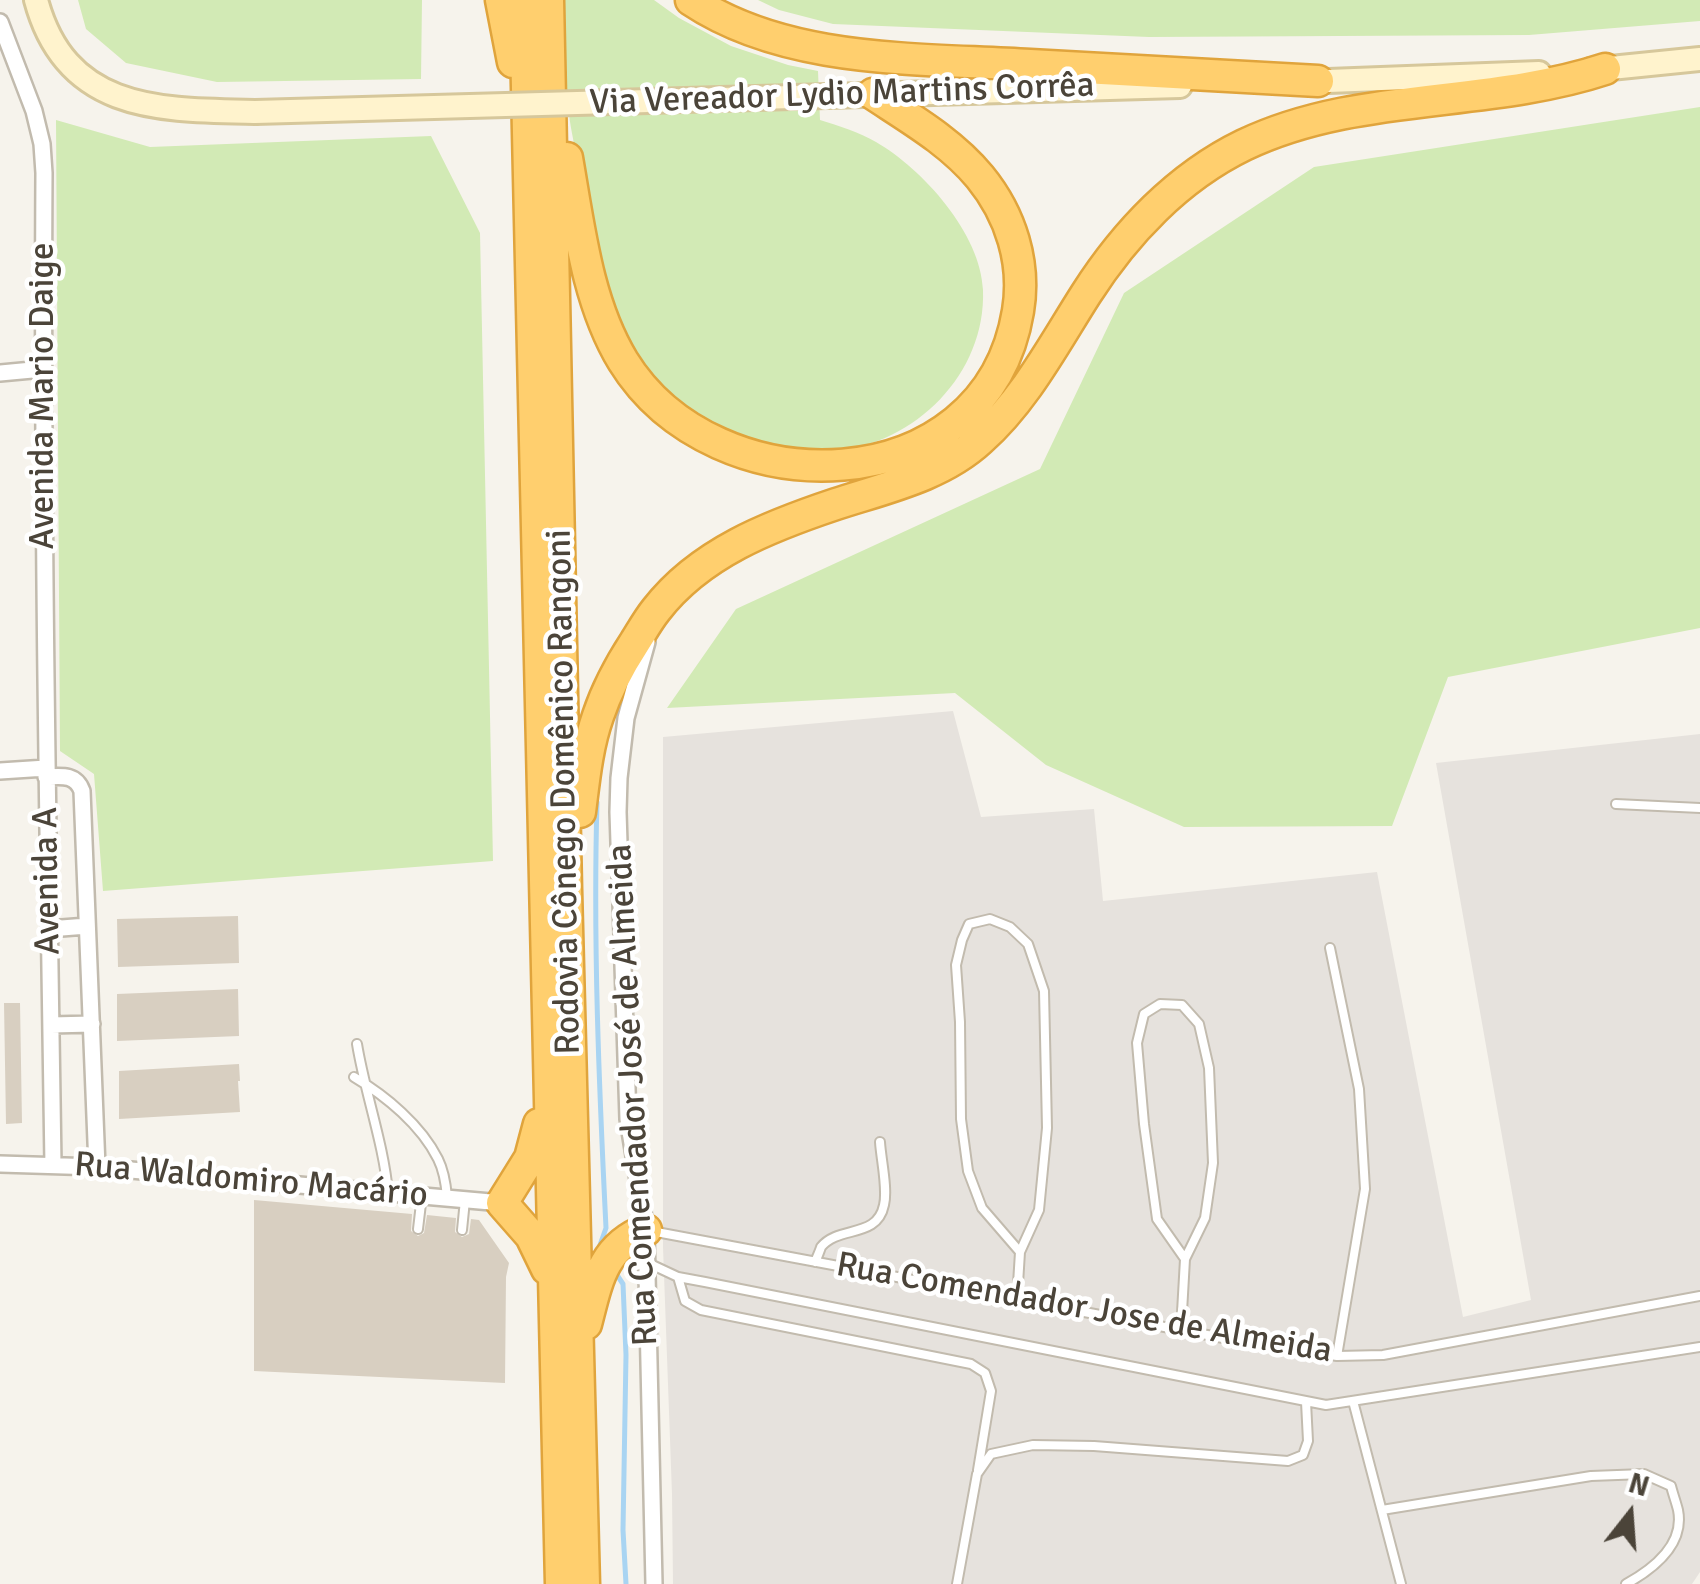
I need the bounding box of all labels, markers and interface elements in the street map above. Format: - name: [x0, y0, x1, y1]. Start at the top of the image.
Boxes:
- street label: Via Vereador Lydio Martins Corrêa: [589, 65, 1095, 125]
- street label: Avenida Mario Daige: [23, 243, 65, 549]
- street label: Rodovia Cônego Domênico Rangoni: [539, 529, 591, 1055]
- street label: Avenida A: [26, 807, 70, 955]
- street label: Rua Comendador José de Almeida: [600, 843, 668, 1347]
- street label: Rua Waldomiro Macário: [73, 1145, 429, 1217]
- street label: Rua Comendador Jose de Almeida: [833, 1245, 1335, 1373]
- north arrow: [1580, 1464, 1680, 1564]
- text: N: [1624, 1466, 1653, 1504]

